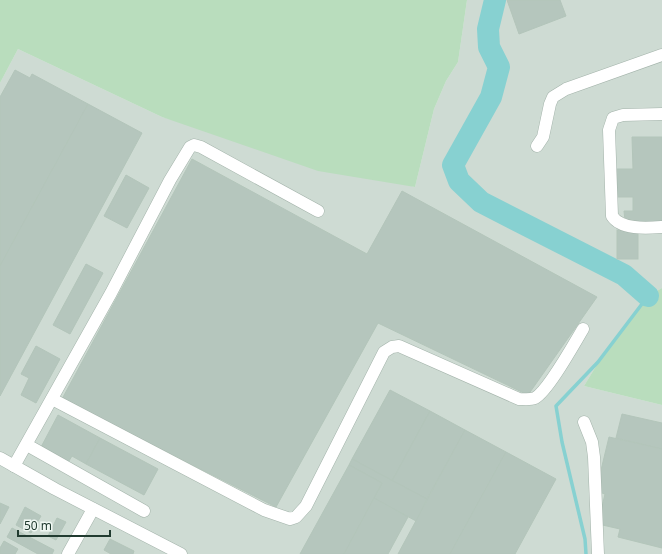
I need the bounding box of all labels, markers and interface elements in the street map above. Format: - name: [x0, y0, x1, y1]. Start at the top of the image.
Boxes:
- scale bar: [18, 512, 110, 538]
- text: 50 m: [24, 517, 52, 534]

